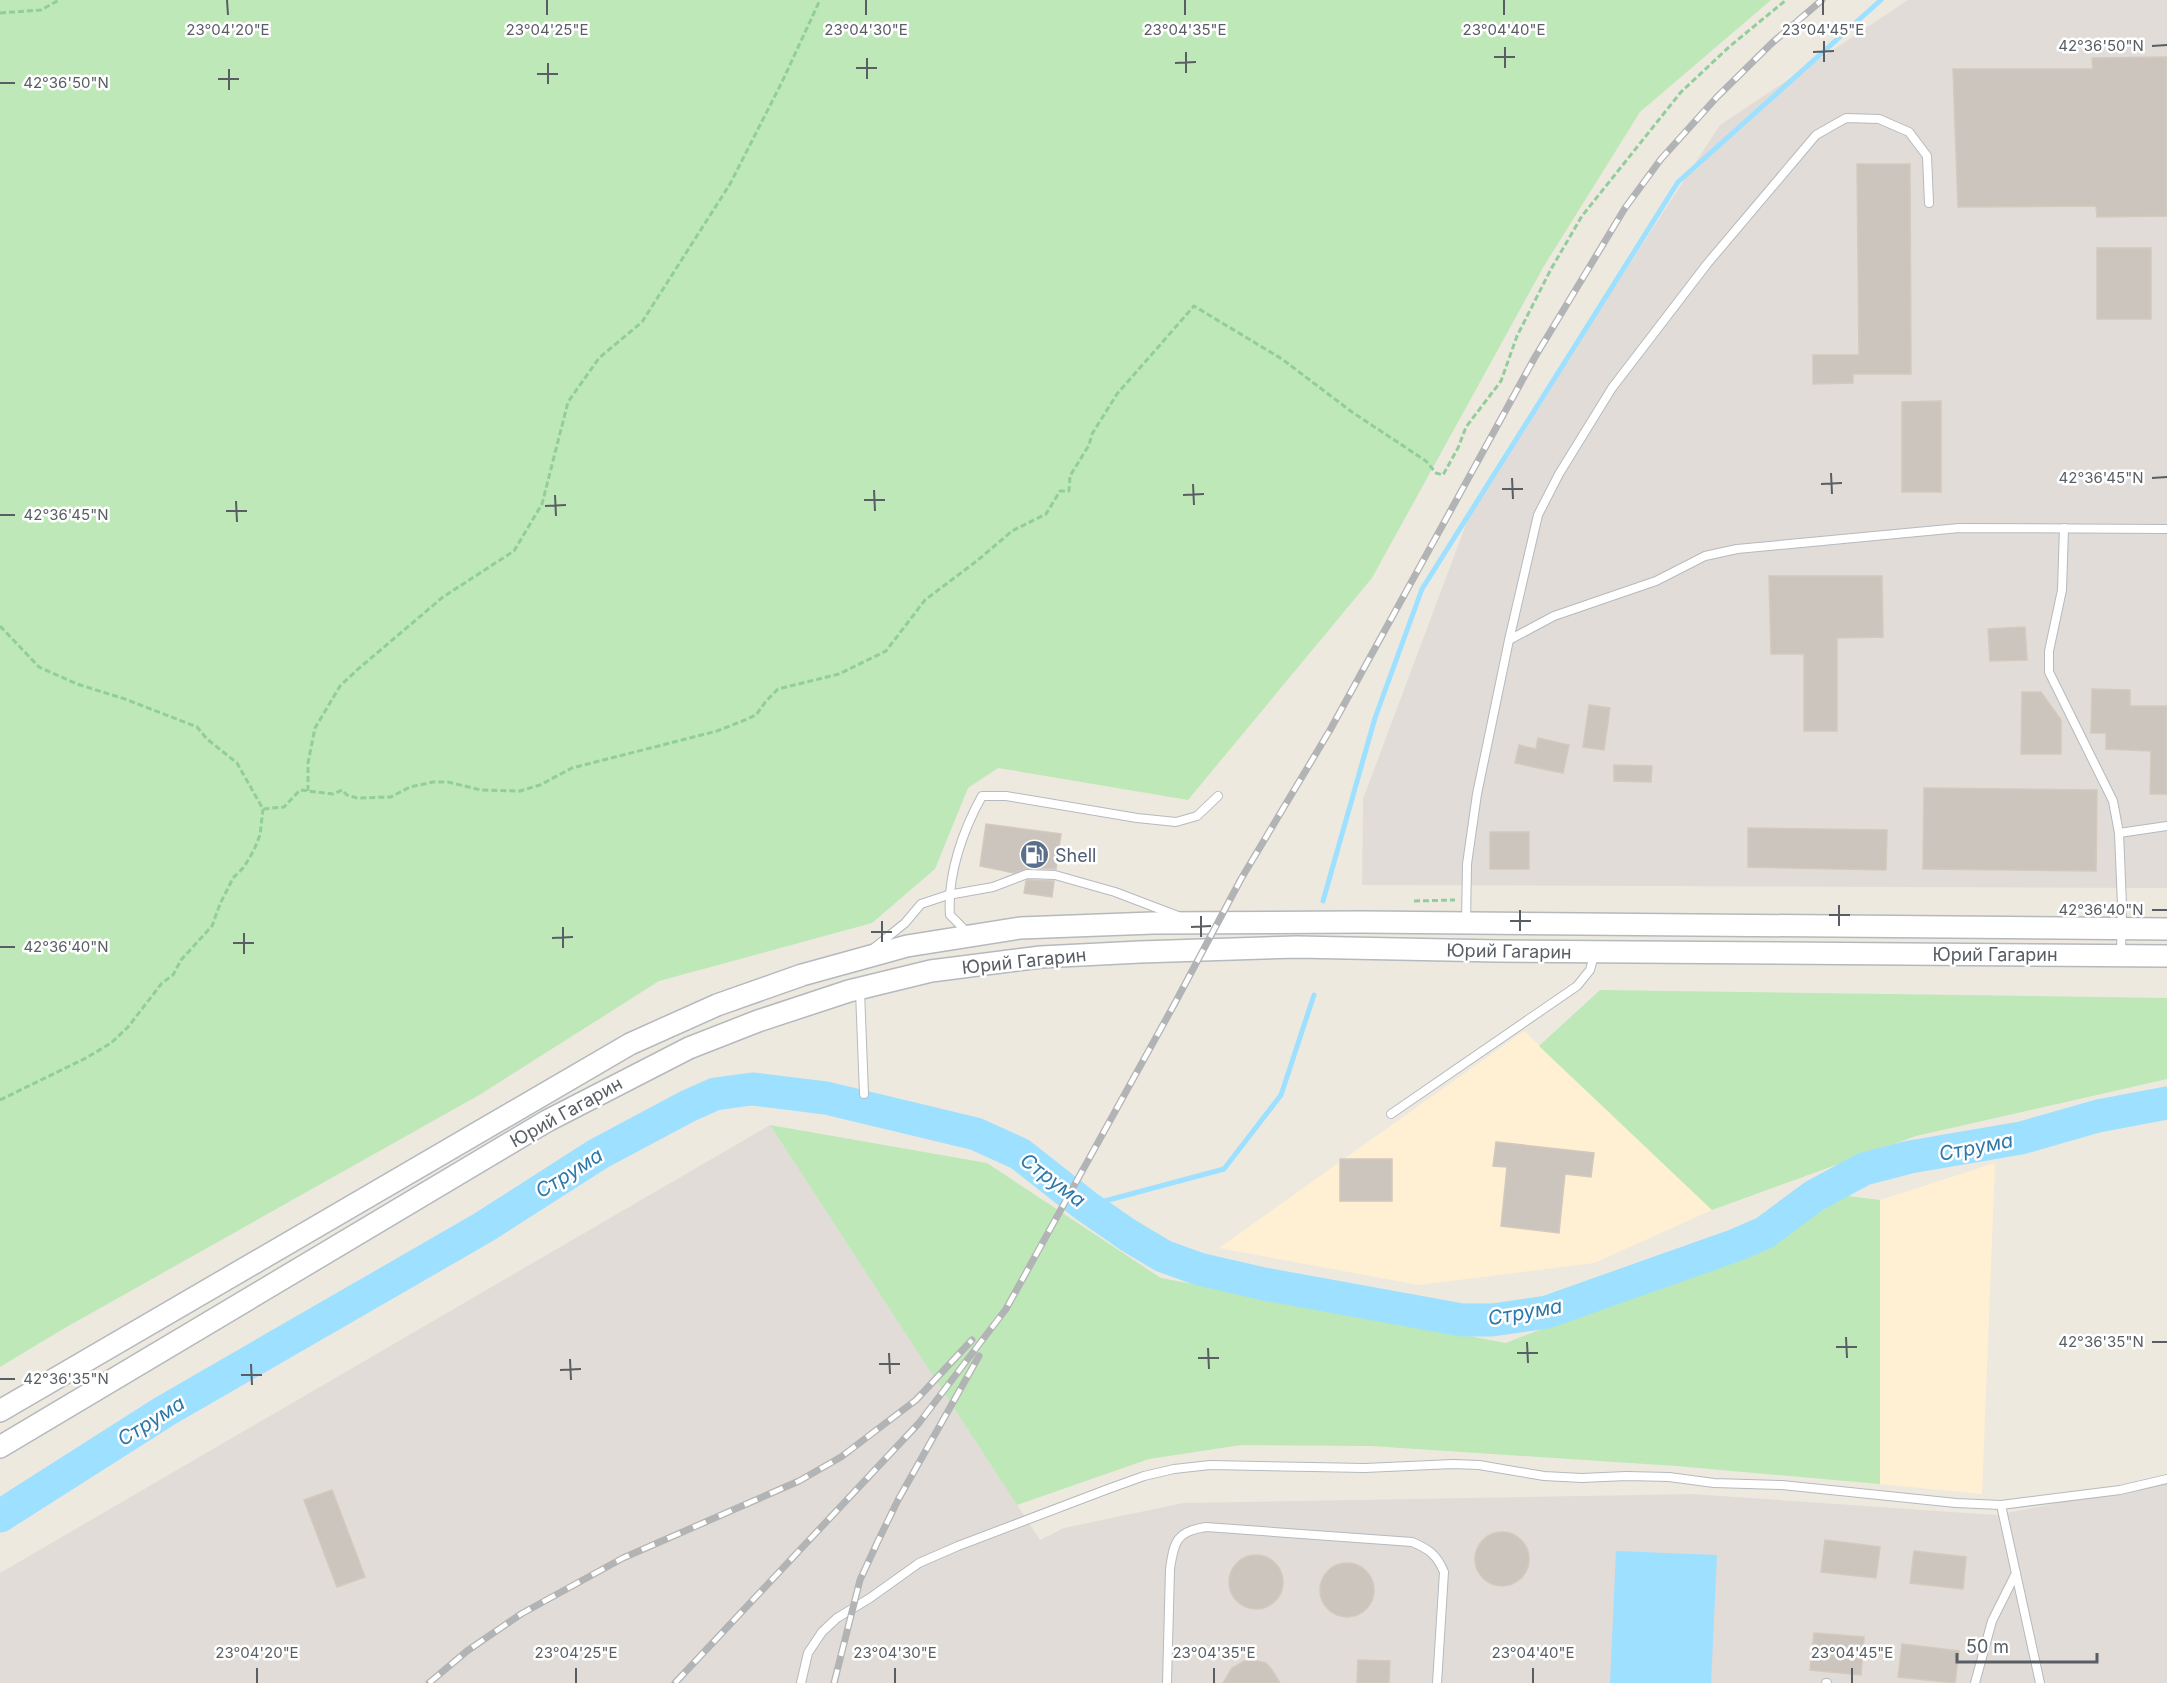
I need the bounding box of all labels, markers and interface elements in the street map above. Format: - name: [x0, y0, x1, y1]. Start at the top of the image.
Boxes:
- text: 23°04'20"E: [186, 20, 270, 39]
- text: 23°04'25"E: [506, 20, 588, 39]
- text: 23°04'30"E: [824, 20, 908, 39]
- text: 23°04'35"E: [1143, 20, 1227, 39]
- text: 23°04'40"E: [1463, 20, 1545, 39]
- text: 23°04'45"E: [1782, 20, 1864, 39]
- text: 42°36'50"N: [2058, 36, 2144, 55]
- text: 42°36'50"N: [23, 73, 109, 92]
- text: 42°36'45"N: [2059, 468, 2143, 487]
- text: 42°36'45"N: [24, 505, 108, 524]
- fuel station icon: Shell: [1018, 839, 1050, 871]
- place label: Shell: [1055, 845, 1096, 866]
- text: 42°36'40"N: [2058, 900, 2144, 919]
- text: 42°36'40"N: [23, 937, 109, 956]
- street label: Юрий Гагарин: [1446, 939, 1572, 963]
- street label: Юрий Гагарин: [961, 944, 1087, 978]
- street label: Юрий Гагарин: [1932, 944, 2058, 965]
- street label: Юрий Гагарин: [506, 1072, 626, 1152]
- water label: Струма: [1937, 1128, 2015, 1166]
- water label: Струма: [531, 1143, 607, 1203]
- water label: Струма: [1016, 1148, 1090, 1212]
- water label: Струма: [1486, 1294, 1564, 1330]
- text: 42°36'35"N: [2058, 1332, 2144, 1351]
- text: 42°36'35"N: [23, 1369, 109, 1388]
- water label: Струма: [113, 1391, 189, 1451]
- scale bar: [1957, 1626, 2096, 1664]
- text: 50 m: [1966, 1636, 2009, 1657]
- text: 23°04'20"E: [215, 1643, 299, 1662]
- text: 23°04'25"E: [535, 1643, 617, 1662]
- text: 23°04'30"E: [853, 1643, 937, 1662]
- text: 23°04'35"E: [1172, 1643, 1256, 1662]
- text: 23°04'40"E: [1492, 1643, 1574, 1662]
- text: 23°04'45"E: [1811, 1643, 1893, 1662]

